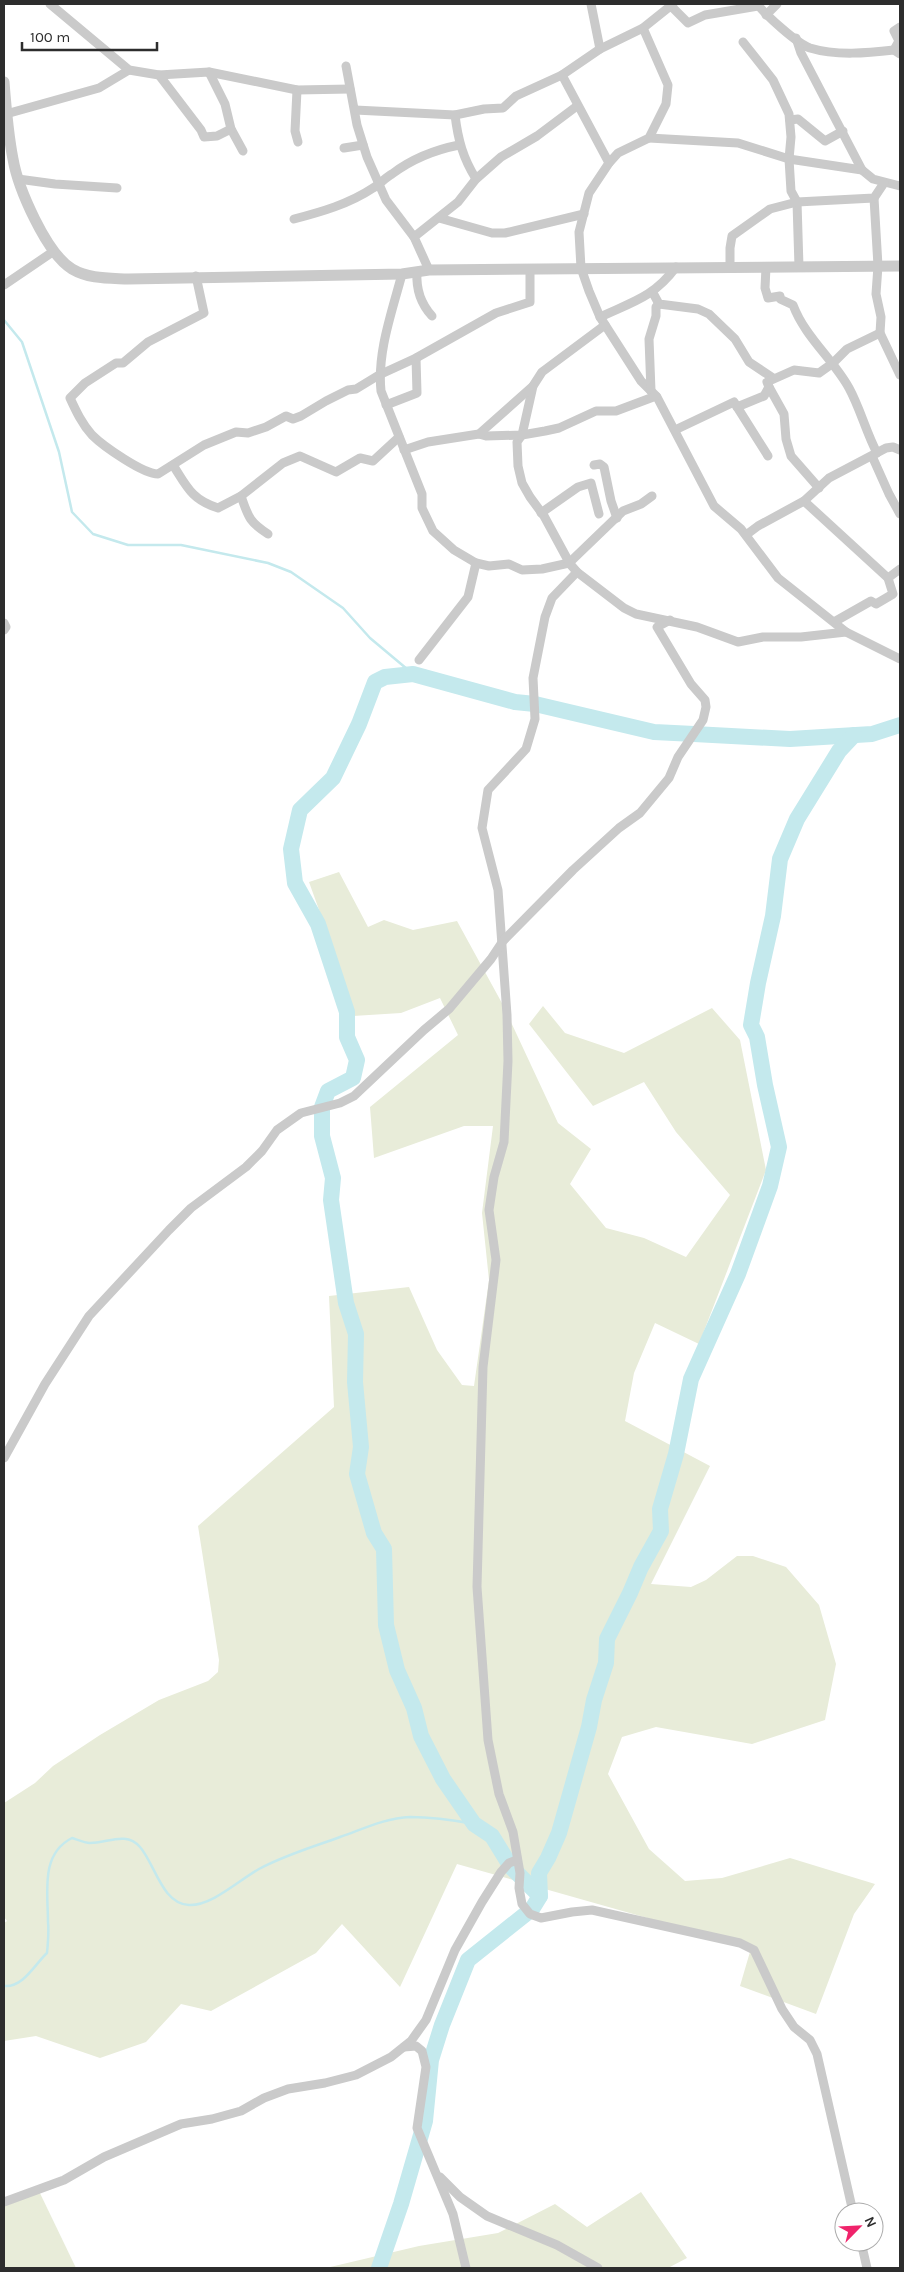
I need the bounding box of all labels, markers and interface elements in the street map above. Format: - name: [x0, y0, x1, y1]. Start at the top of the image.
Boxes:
- scale bar: [22, 20, 158, 52]
- text: 100 m: [30, 28, 70, 46]
- north arrow: [834, 2202, 884, 2252]
- text: N: [861, 2214, 880, 2230]

